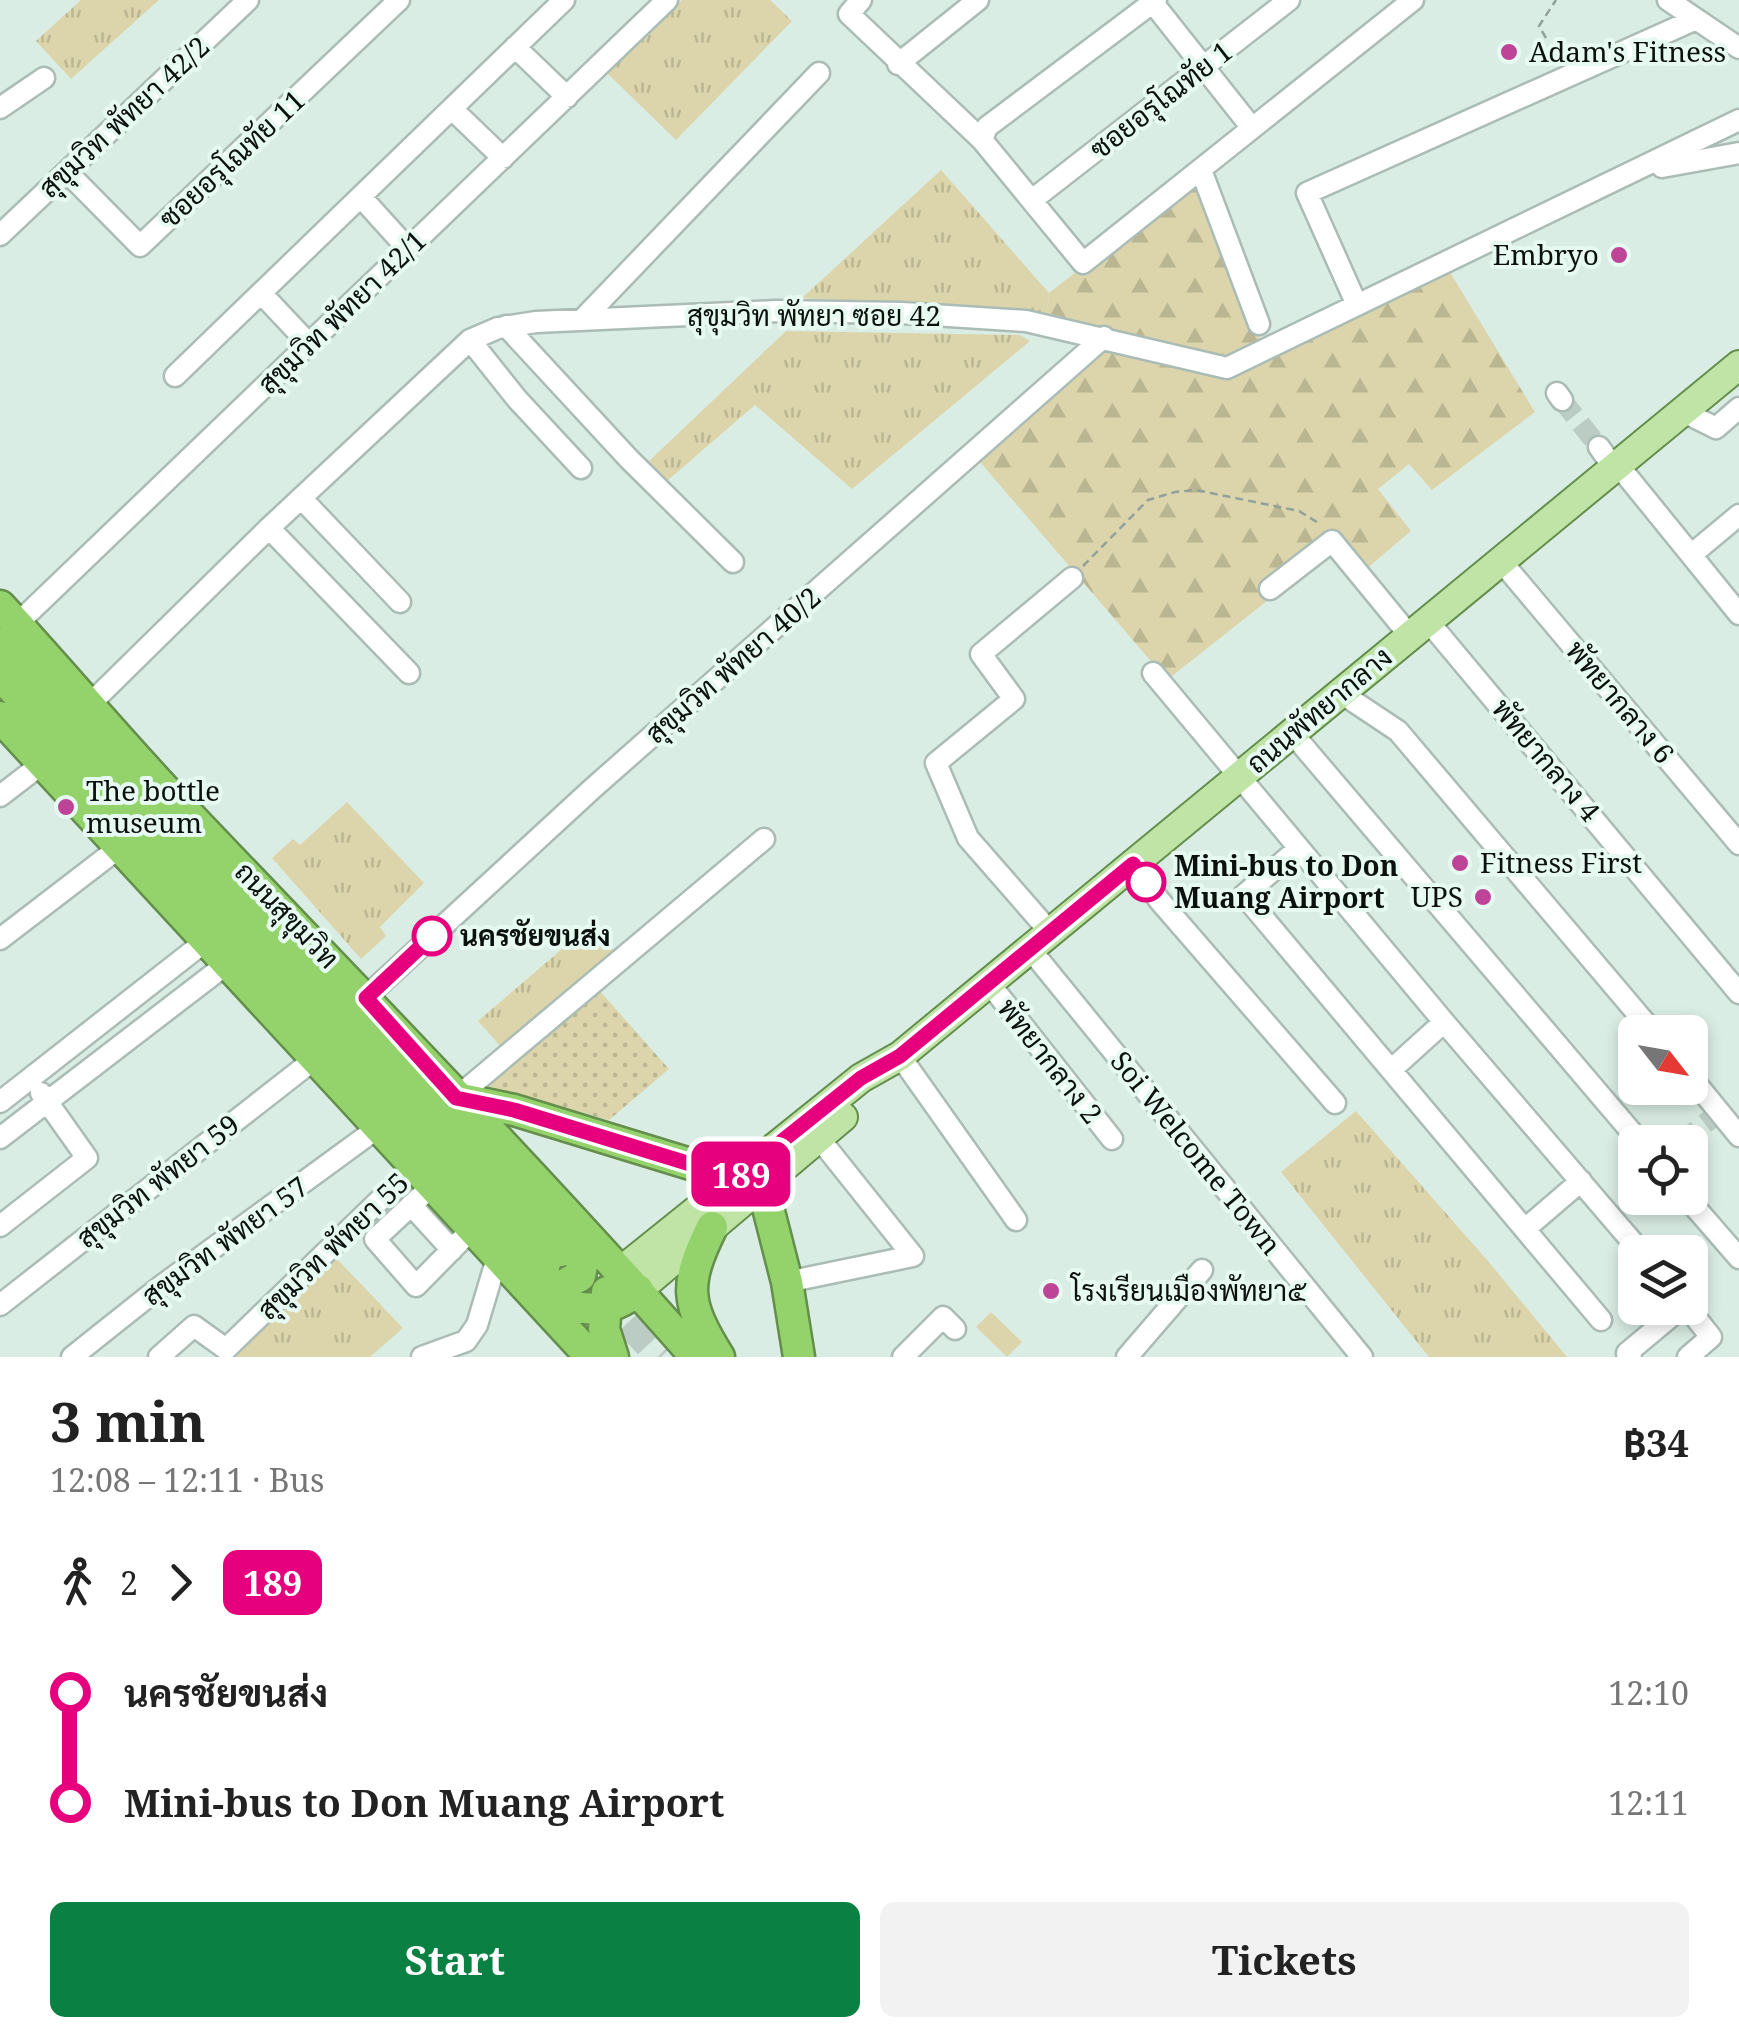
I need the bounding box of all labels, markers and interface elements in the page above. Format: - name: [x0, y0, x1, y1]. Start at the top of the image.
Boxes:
- street label: สุขุมวิท พัทยา 42/2: [30, 27, 218, 207]
- street label: ซอยอรุโณทัย 1: [1081, 32, 1241, 168]
- place label: Adam's Fitness: [1529, 32, 1726, 70]
- marker: Adam's Fitness: [1498, 41, 1520, 63]
- street label: ซอยอรุโณทัย 11: [150, 81, 314, 237]
- street label: สุขุมวิท พัทยา 42/1: [249, 221, 435, 403]
- place label: Embryo: [1493, 235, 1599, 273]
- marker: Embryo: [1608, 244, 1630, 266]
- street label: สุขุมวิท พัทยา ซอย 42: [687, 296, 941, 336]
- street label: สุขุมวิท พัทยา 40/2: [637, 578, 829, 752]
- street label: พัทยากลาง 6: [1558, 632, 1683, 771]
- street label: ถนนพัทยากลาง: [1238, 637, 1399, 781]
- street label: พัทยากลาง 4: [1484, 690, 1610, 829]
- place label: The bottle museum: [86, 771, 220, 841]
- marker: The bottle museum: [55, 796, 77, 818]
- place label: Fitness First: [1480, 843, 1642, 881]
- place label: Mini-bus to Don Muang Airport: [1174, 846, 1398, 916]
- marker: Fitness First: [1449, 852, 1471, 874]
- street label: ถนนสุขุมวิท: [226, 853, 348, 977]
- marker: Mini-bus to Don Muang Airport: [1127, 863, 1165, 901]
- place label: UPS: [1411, 877, 1463, 915]
- marker: UPS: [1472, 886, 1494, 908]
- place label: นครชัยขนส่ง: [460, 916, 610, 954]
- marker: นครชัยขนส่ง: [413, 917, 451, 955]
- street label: พัทยากลาง 2: [990, 990, 1112, 1131]
- north arrow: [1618, 1015, 1708, 1105]
- map controls: [1618, 1015, 1708, 1325]
- street label: Soi Welcome Town: [1103, 1043, 1291, 1262]
- street label: สุขุมวิท พัทยา 59: [68, 1105, 248, 1257]
- button: locate: [1618, 1125, 1708, 1215]
- line badge: 189: [684, 1142, 798, 1206]
- text: 189: [711, 1151, 771, 1198]
- street label: สุขุมวิท พัทยา 55: [248, 1163, 418, 1329]
- street label: สุขุมวิท พัทยา 57: [134, 1167, 316, 1315]
- button: layers: [1618, 1235, 1708, 1325]
- place label: โรงเรียนเมืองพัทยา๕: [1069, 1271, 1307, 1309]
- marker: โรงเรียนเมืองพัทยา๕: [1040, 1280, 1062, 1302]
- text: 3 min: [50, 1383, 206, 1458]
- text: ฿34: [1623, 1416, 1689, 1468]
- text: 12:08 – 12:11 · Bus: [50, 1458, 324, 1501]
- icon: walk: [50, 1555, 105, 1610]
- icon: forward: [153, 1555, 208, 1610]
- text: 189: [243, 1559, 302, 1606]
- text: 2: [120, 1561, 138, 1604]
- text: นครชัยขนส่ง: [124, 1666, 328, 1718]
- text: 12:10: [1608, 1671, 1689, 1714]
- text: Mini-bus to Don Muang Airport: [124, 1776, 724, 1828]
- text: 12:11: [1608, 1781, 1689, 1824]
- button: Start: [50, 1902, 860, 2017]
- button: Tickets: [880, 1902, 1689, 2017]

